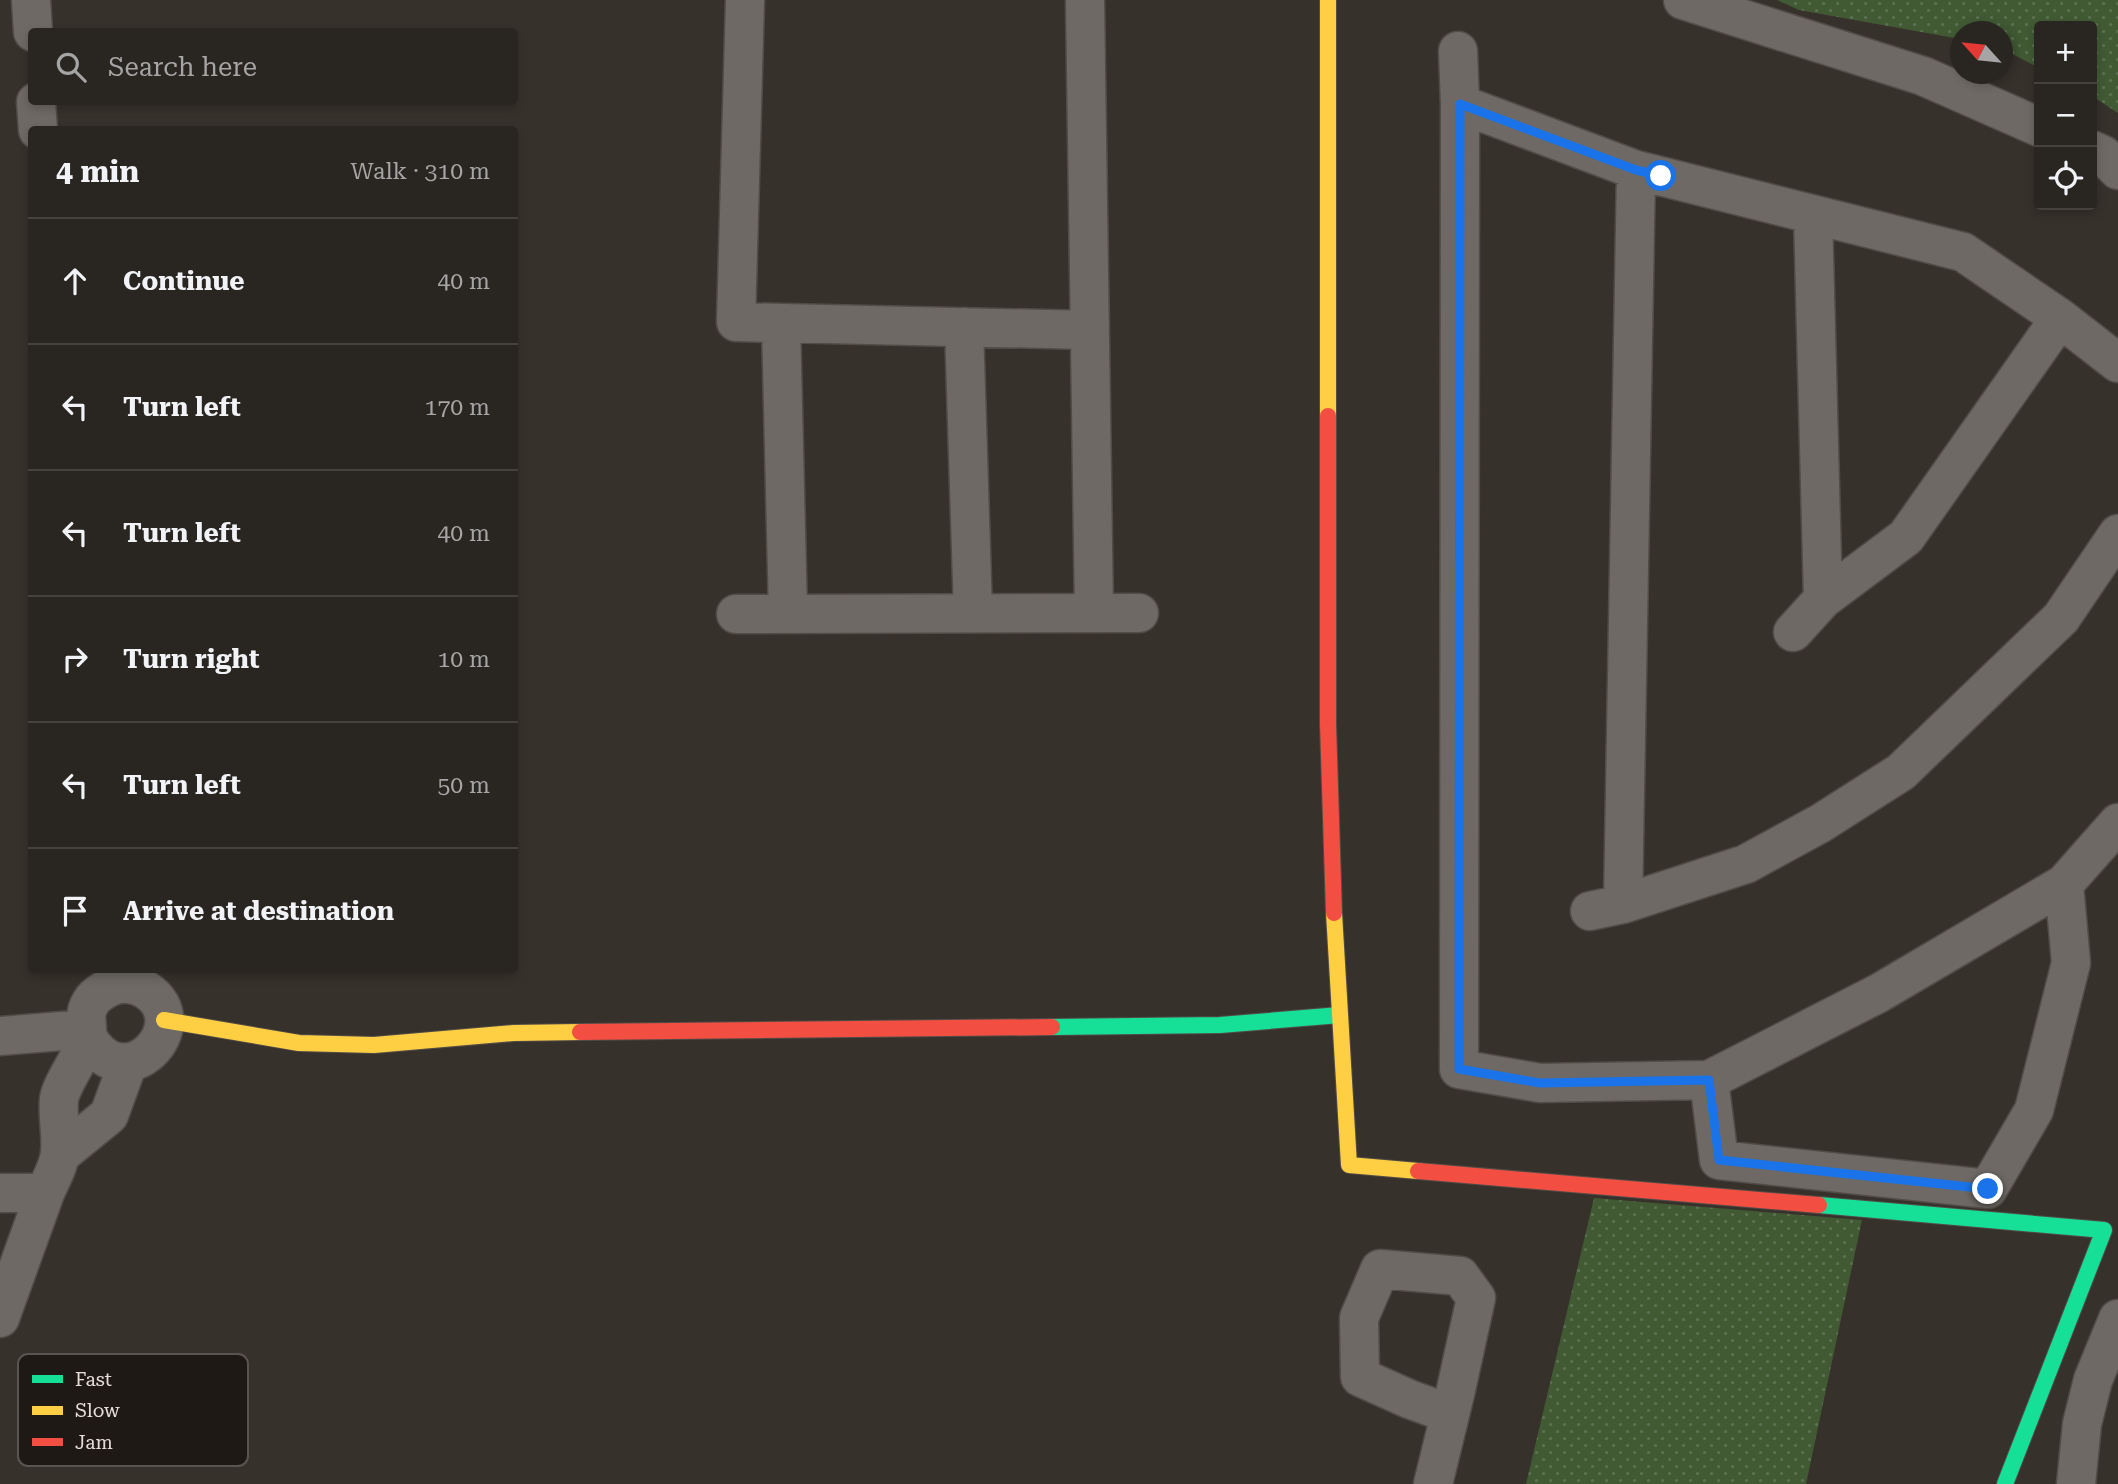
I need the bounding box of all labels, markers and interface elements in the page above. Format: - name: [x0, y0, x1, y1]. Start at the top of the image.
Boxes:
- north arrow: [1950, 21, 2013, 84]
- map controls: [2034, 21, 2097, 210]
- button: +: [2034, 21, 2097, 84]
- search box: [28, 28, 518, 105]
- icon: search: [52, 48, 90, 86]
- text: Search here: [108, 52, 257, 82]
- button: −: [2034, 84, 2097, 147]
- button: locate: [2034, 147, 2097, 210]
- text: 4 min: [56, 154, 139, 189]
- text: Walk · 310 m: [351, 158, 490, 185]
- route start: [1645, 160, 1676, 191]
- icon: ahead: [56, 262, 94, 300]
- text: Continue: [123, 266, 245, 296]
- text: 40 m: [437, 268, 490, 295]
- icon: left: [56, 388, 94, 426]
- text: Turn left: [123, 392, 241, 422]
- text: 170 m: [425, 394, 490, 421]
- icon: left: [56, 514, 94, 552]
- text: Turn left: [123, 518, 241, 548]
- text: 40 m: [437, 520, 490, 547]
- icon: right: [56, 640, 94, 678]
- text: Turn right: [123, 644, 259, 674]
- text: 10 m: [437, 646, 490, 673]
- icon: left: [56, 766, 94, 804]
- text: Turn left: [123, 770, 241, 800]
- text: 50 m: [437, 772, 490, 799]
- icon: arrive: [56, 892, 94, 930]
- text: Arrive at destination: [123, 896, 394, 926]
- route end: [1972, 1173, 2003, 1204]
- legend: [18, 1354, 248, 1466]
- text: Fast: [75, 1368, 112, 1391]
- text: Slow: [75, 1399, 120, 1422]
- text: Jam: [75, 1431, 113, 1454]

